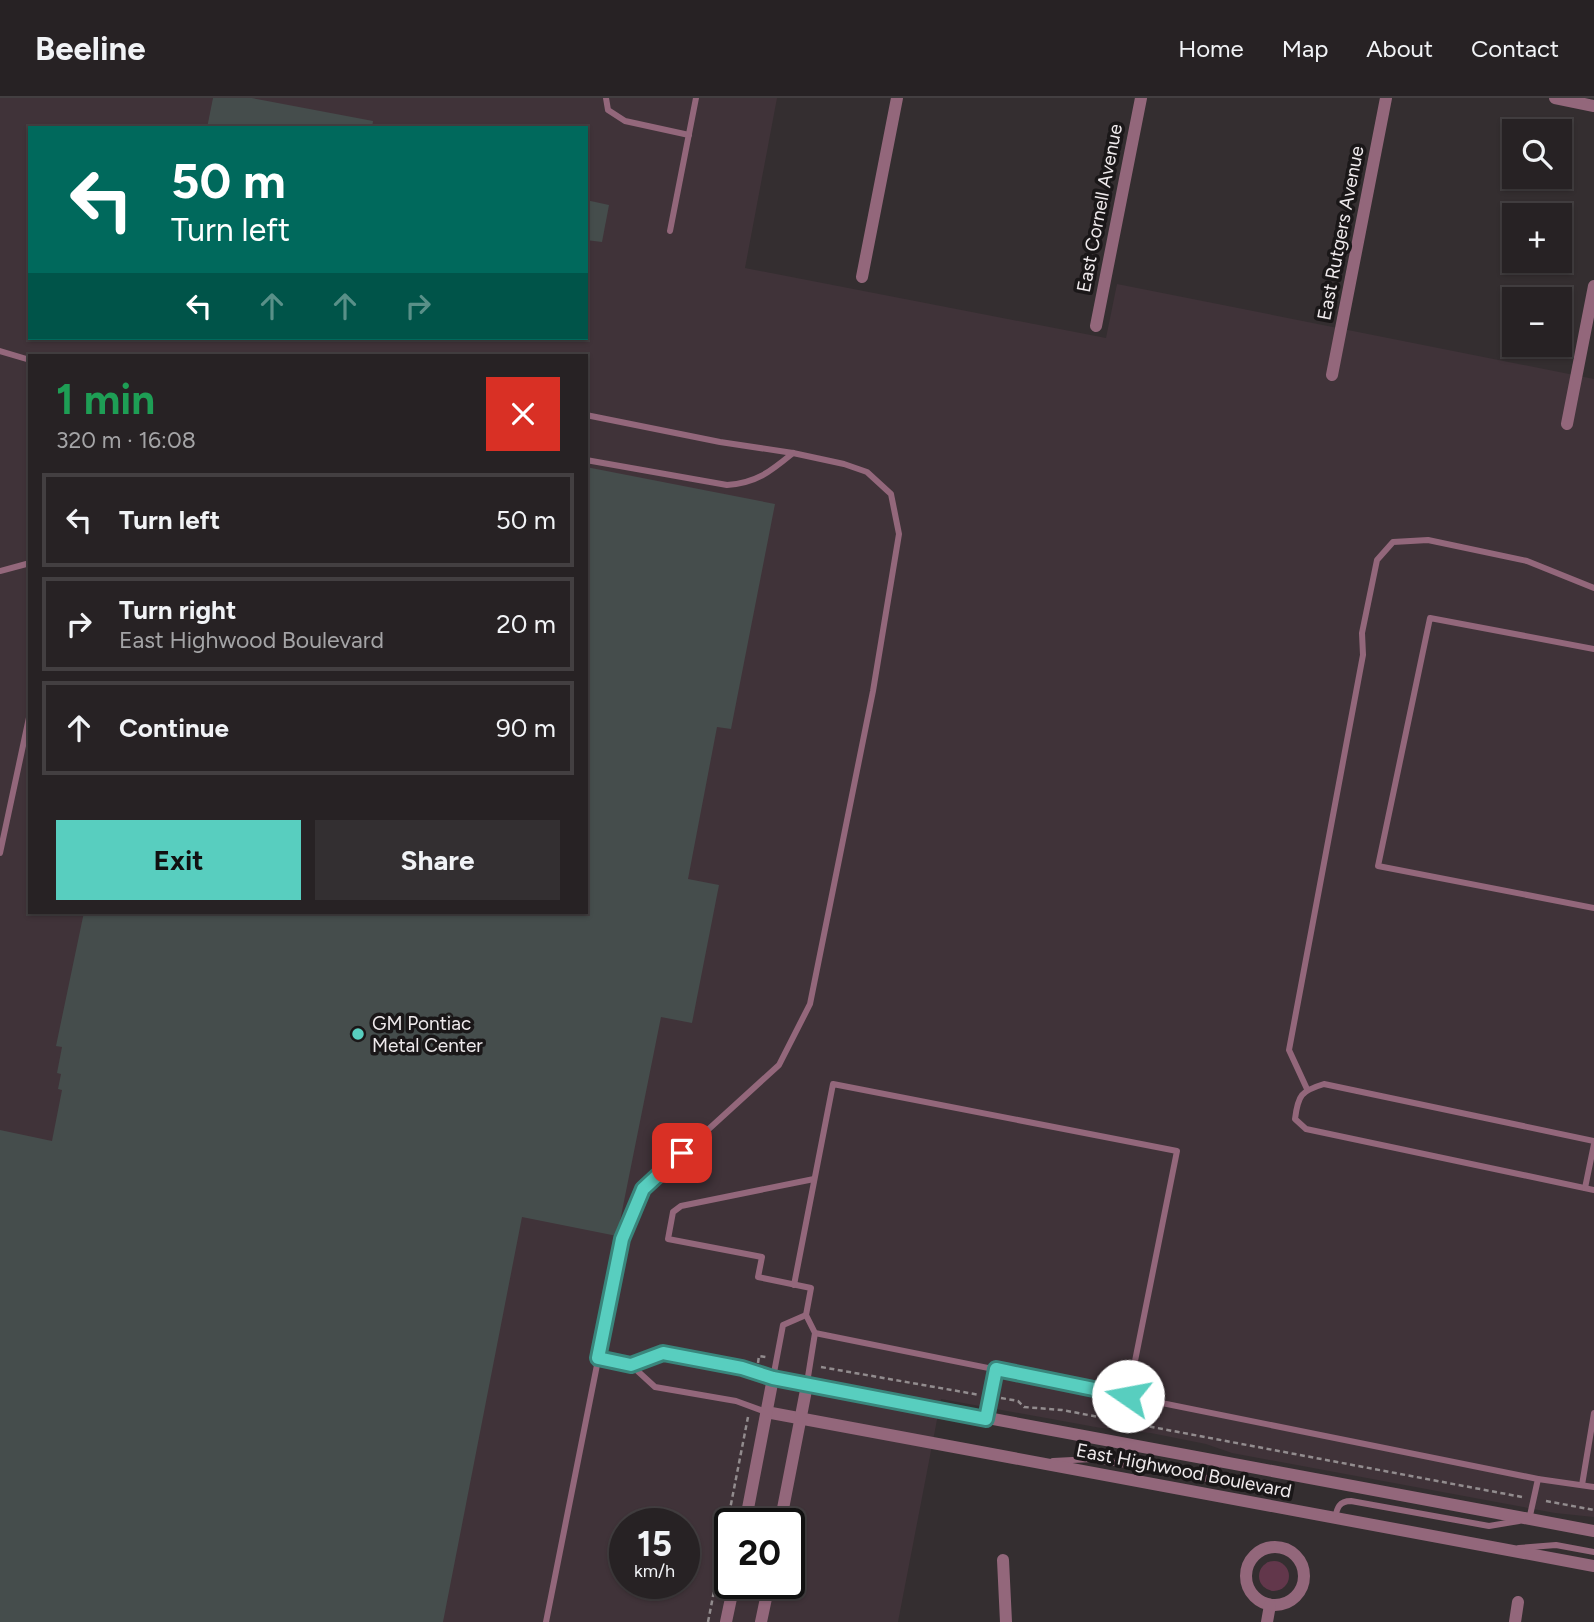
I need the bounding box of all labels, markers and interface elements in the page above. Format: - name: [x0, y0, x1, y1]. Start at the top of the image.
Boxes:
- text: Beeline: [35, 29, 146, 68]
- text: Home: [1178, 34, 1244, 63]
- text: Map: [1282, 34, 1328, 63]
- text: About: [1366, 34, 1433, 63]
- text: Contact: [1471, 34, 1559, 63]
- map controls: [1502, 119, 1572, 357]
- button: search: [1502, 119, 1572, 189]
- street label: East Cornell Avenue: [1072, 122, 1127, 294]
- street label: East Rutgers Avenue: [1312, 144, 1369, 322]
- text: 50 m: [171, 151, 286, 210]
- icon: left: [56, 154, 147, 245]
- button: +: [1502, 203, 1572, 273]
- text: Turn left: [171, 211, 290, 249]
- icon: left: [180, 287, 218, 325]
- icon: ahead: [253, 287, 291, 325]
- icon: ahead: [326, 287, 364, 325]
- icon: right: [399, 287, 437, 325]
- button: −: [1502, 287, 1572, 357]
- text: 1 min: [56, 374, 155, 425]
- button: close: [486, 377, 560, 451]
- text: 320 m · 16:08: [56, 426, 196, 454]
- icon: left: [60, 501, 98, 539]
- text: Turn left: [119, 504, 220, 536]
- text: 50 m: [496, 504, 556, 536]
- text: Turn right: [119, 594, 236, 626]
- icon: right: [60, 605, 98, 643]
- text: 20 m: [496, 608, 556, 640]
- text: East Highwood Boulevard: [119, 626, 384, 654]
- icon: ahead: [60, 709, 98, 747]
- text: Continue: [119, 712, 229, 744]
- text: 90 m: [496, 712, 556, 744]
- button: Exit: [56, 820, 301, 900]
- button: Share: [315, 820, 560, 900]
- place label: GM Pontiac Metal Center: [372, 1012, 483, 1057]
- marker: GM Pontiac Metal Center: [350, 1026, 366, 1042]
- pin: [652, 1123, 712, 1183]
- icon: arrive: [663, 1134, 701, 1172]
- position arrow: [1091, 1359, 1165, 1433]
- street label: East Highwood Boulevard: [1074, 1438, 1294, 1503]
- speed limit sign: 20: [714, 1508, 805, 1599]
- text: 15: [637, 1523, 672, 1565]
- text: km/h: [634, 1560, 675, 1582]

